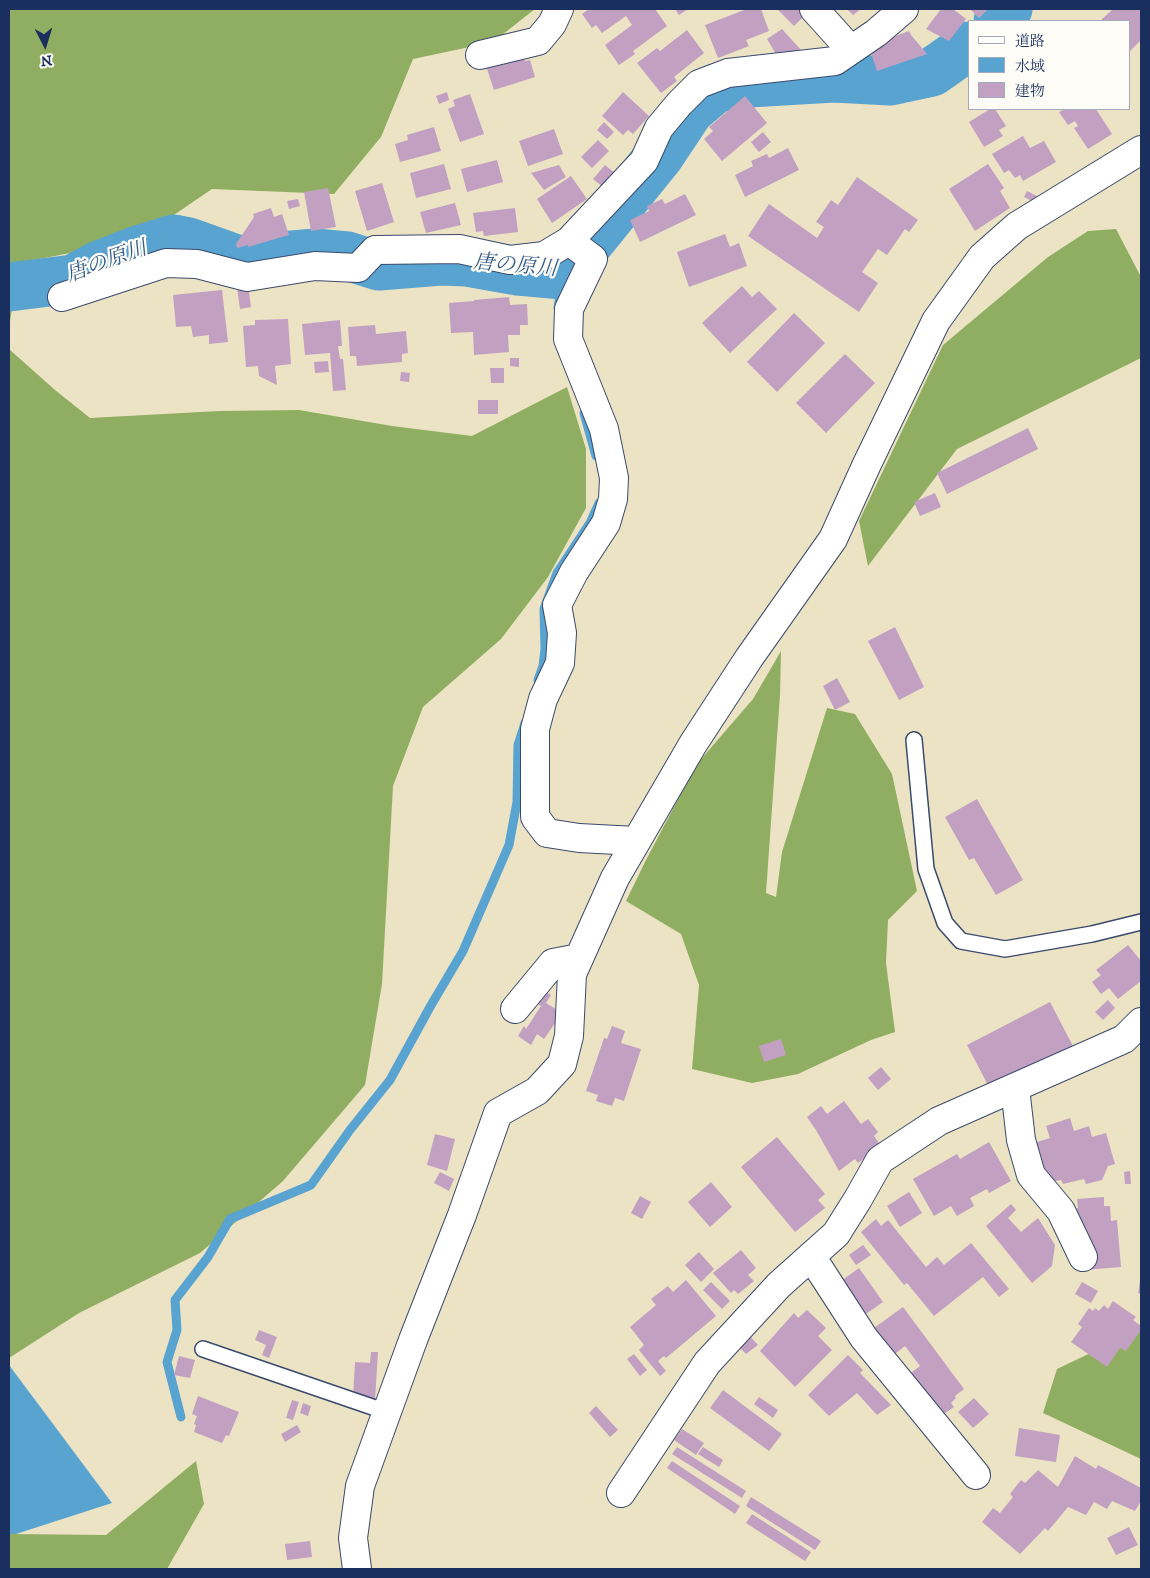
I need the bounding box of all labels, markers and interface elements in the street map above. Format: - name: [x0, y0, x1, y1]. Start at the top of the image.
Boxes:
- north arrow: [20, 20, 70, 70]
- legend: [968, 20, 1130, 110]
- text: 道路: [1015, 32, 1045, 51]
- text: N: [40, 50, 53, 69]
- text: 水域: [1015, 57, 1045, 76]
- text: 建物: [1015, 82, 1045, 101]
- water label: 唐の原川: [63, 237, 151, 289]
- water label: 唐の原川: [472, 251, 558, 283]

